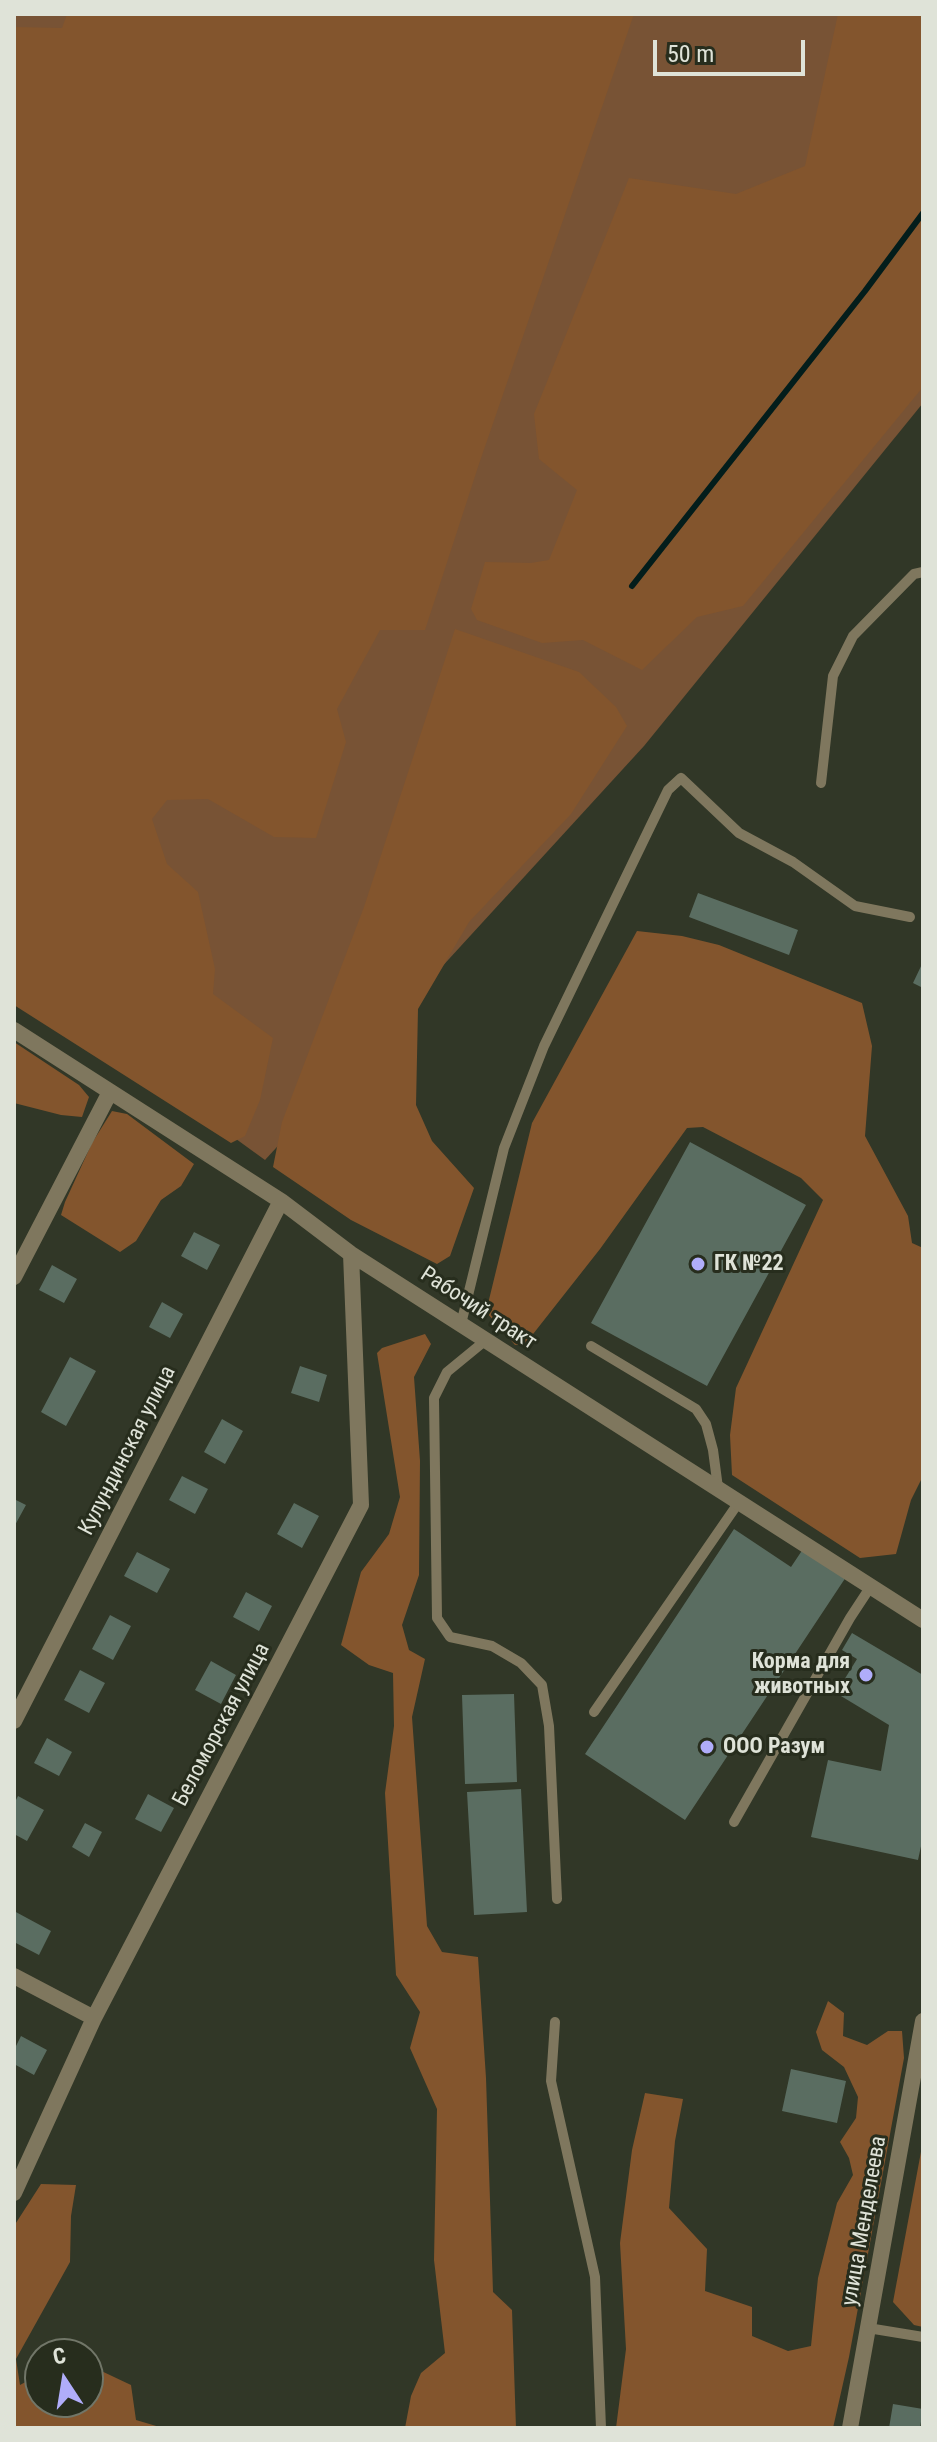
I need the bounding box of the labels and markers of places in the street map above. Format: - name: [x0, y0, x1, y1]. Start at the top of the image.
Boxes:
- place label: ГК №22: [714, 1251, 784, 1277]
- marker: ГК №22: [689, 1255, 707, 1273]
- place label: Корма для животных: [752, 1649, 850, 1700]
- marker: Корма для животных: [857, 1666, 875, 1684]
- place label: ООО Разум: [723, 1734, 825, 1760]
- marker: ООО Разум: [698, 1738, 716, 1756]

